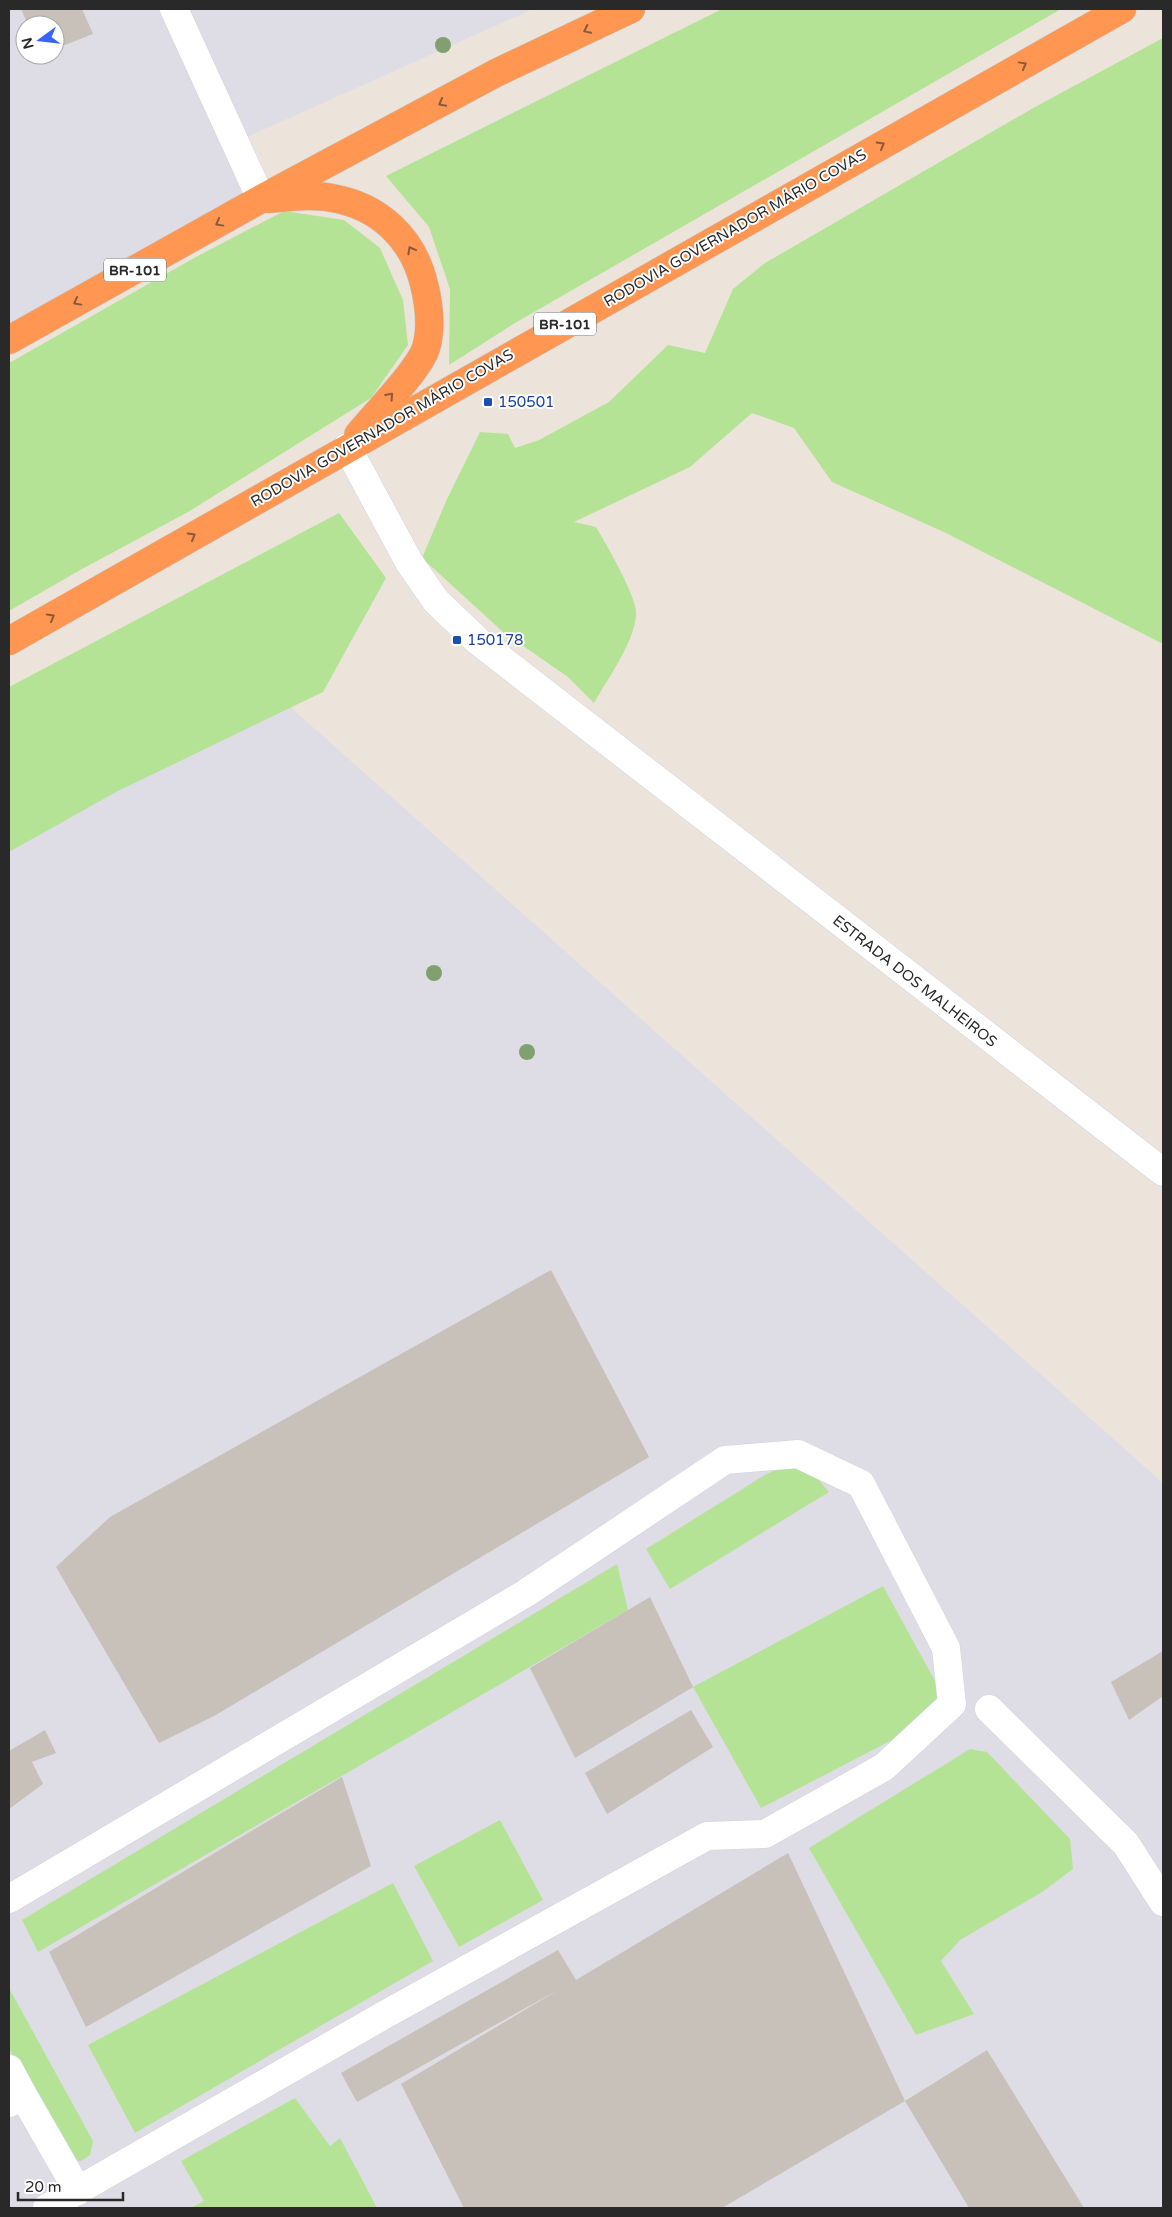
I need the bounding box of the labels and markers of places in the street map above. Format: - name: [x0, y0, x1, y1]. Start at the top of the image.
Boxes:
- place label: 150501: [498, 393, 555, 411]
- marker: 150501: [482, 396, 494, 408]
- place label: 150178: [467, 631, 524, 649]
- marker: 150178: [451, 634, 463, 646]

